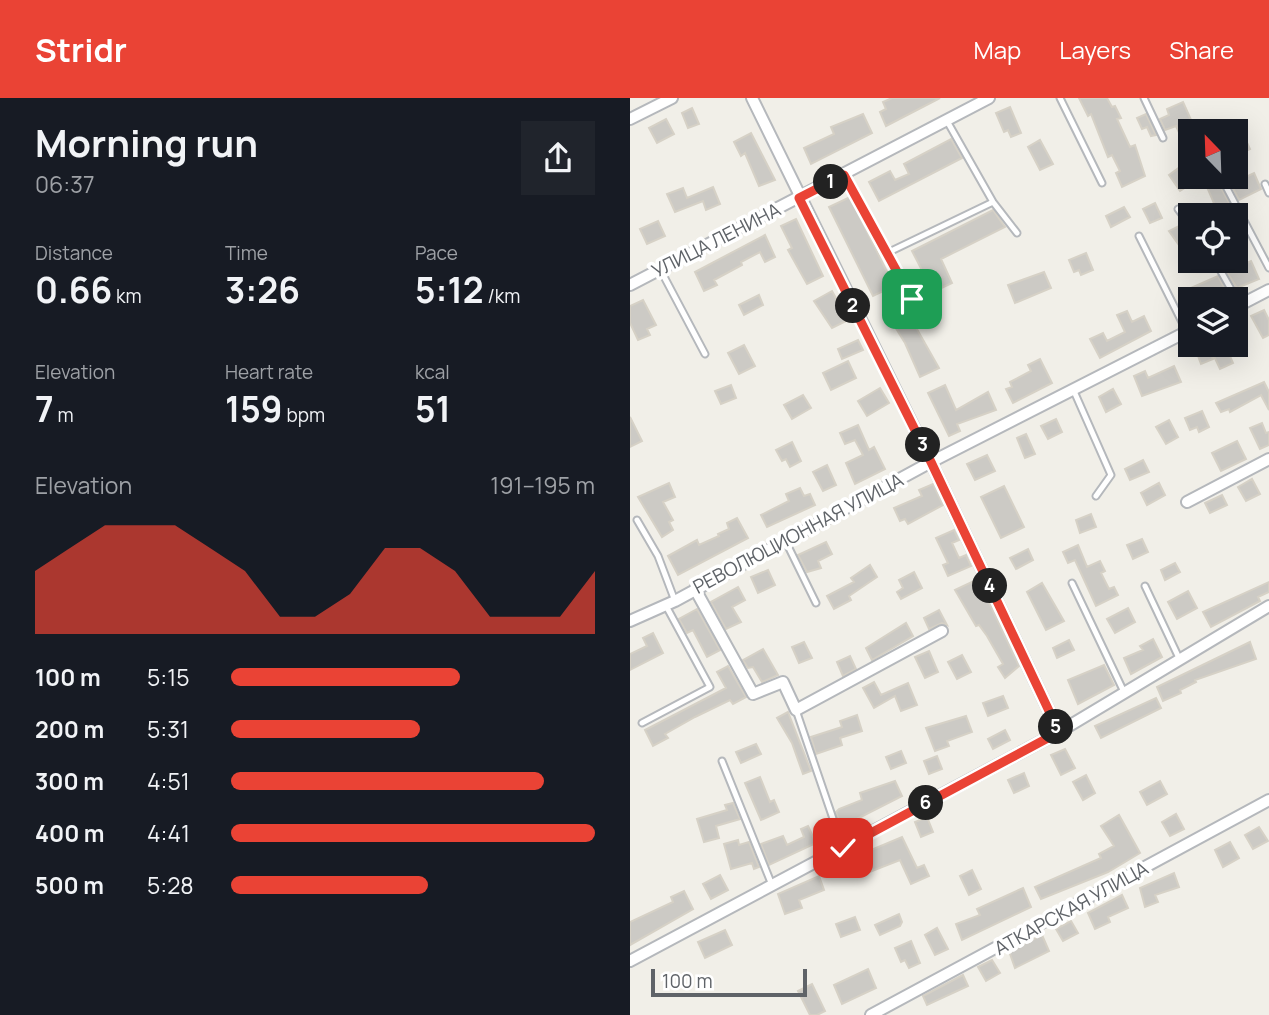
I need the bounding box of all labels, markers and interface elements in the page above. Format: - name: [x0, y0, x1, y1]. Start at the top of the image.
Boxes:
- text: Stridr: [35, 27, 127, 72]
- text: Map: [974, 33, 1021, 66]
- text: Layers: [1059, 33, 1131, 66]
- text: Share: [1169, 33, 1234, 66]
- text: Morning run: [35, 116, 258, 168]
- north arrow: [1178, 119, 1248, 189]
- map controls: [1178, 119, 1248, 357]
- button: share: [521, 121, 595, 195]
- pin: 1: [814, 164, 848, 200]
- text: 06:37: [35, 168, 94, 200]
- text: 1: [826, 168, 835, 194]
- street label: УЛИЦА ЛЕНИНА: [647, 196, 785, 284]
- button: locate: [1178, 203, 1248, 273]
- text: Distance: [35, 240, 113, 266]
- text: Time: [225, 240, 268, 266]
- text: Pace: [415, 240, 458, 266]
- text: 0.66: [35, 266, 112, 314]
- text: 3:26: [225, 266, 300, 314]
- text: 5:12: [415, 266, 484, 314]
- pin: [882, 269, 942, 329]
- icon: arrive: [893, 280, 931, 318]
- text: km: [112, 283, 142, 309]
- text: /km: [484, 283, 520, 309]
- button: layers: [1178, 287, 1248, 357]
- pin: 2: [836, 288, 871, 324]
- text: 2: [847, 292, 858, 318]
- text: Elevation: [35, 359, 115, 385]
- text: Heart rate: [225, 359, 313, 385]
- text: kcal: [415, 359, 450, 385]
- text: 7: [35, 385, 54, 433]
- text: 159: [225, 385, 283, 433]
- text: 51: [415, 385, 451, 433]
- text: m: [54, 402, 74, 428]
- text: bpm: [283, 402, 325, 428]
- pin: 3: [906, 428, 940, 462]
- text: 3: [917, 431, 928, 457]
- street label: РЕВОЛЮЦИОННАЯ УЛИЦА: [688, 466, 908, 600]
- text: Elevation: [35, 469, 132, 501]
- text: 191–195 m: [490, 469, 595, 501]
- pin: 4: [972, 568, 1008, 603]
- text: 4: [984, 572, 995, 598]
- text: 100 m: [35, 661, 101, 693]
- text: 5:15: [147, 661, 189, 693]
- pin: 5: [1038, 710, 1074, 744]
- text: 200 m: [35, 713, 104, 745]
- text: 5:31: [147, 713, 189, 745]
- text: 5: [1050, 713, 1061, 739]
- text: 300 m: [35, 765, 104, 797]
- text: 4:51: [147, 765, 190, 797]
- pin: 6: [908, 786, 944, 820]
- text: 6: [920, 789, 931, 815]
- text: 400 m: [35, 817, 105, 849]
- text: 4:41: [147, 817, 190, 849]
- pin: [813, 818, 873, 878]
- icon: check: [824, 829, 862, 867]
- street label: АТКАРСКАЯ УЛИЦА: [989, 855, 1153, 961]
- text: 500 m: [35, 869, 104, 901]
- text: 5:28: [147, 869, 194, 901]
- scale bar: [651, 966, 807, 998]
- text: 100 m: [662, 968, 713, 994]

